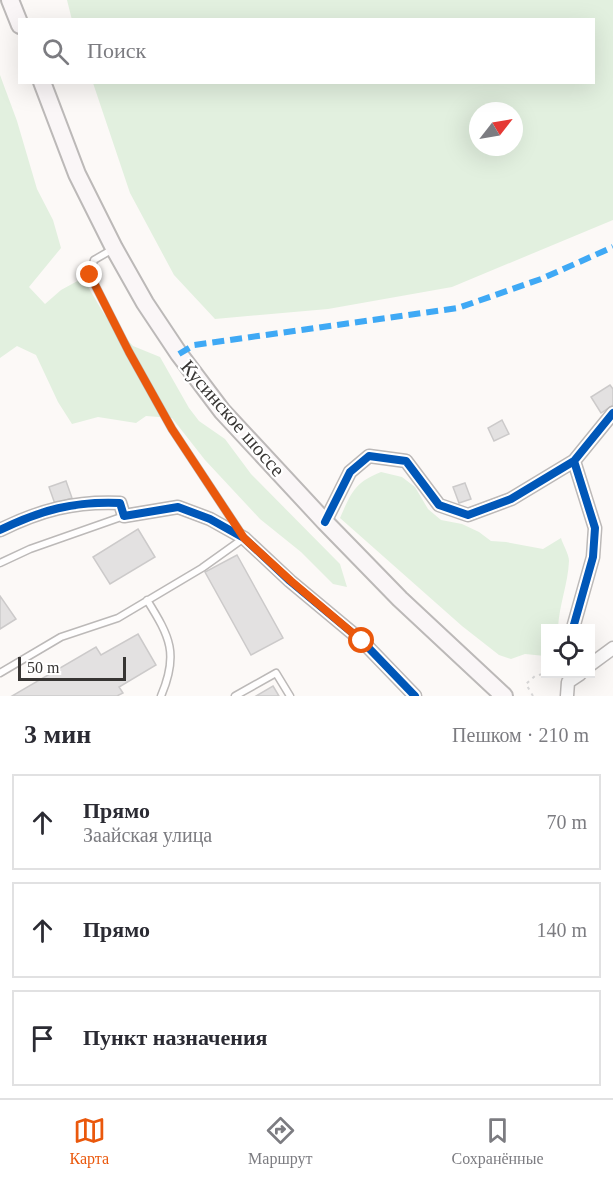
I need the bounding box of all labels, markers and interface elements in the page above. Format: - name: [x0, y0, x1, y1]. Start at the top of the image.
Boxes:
- search box: [18, 18, 595, 84]
- icon: search: [39, 35, 72, 68]
- text: Поиск: [87, 38, 146, 63]
- north arrow: [469, 102, 523, 156]
- route end: [76, 261, 102, 287]
- street label: Кусинское шоссе: [176, 355, 289, 481]
- map controls: [541, 624, 595, 678]
- button: locate: [541, 624, 595, 678]
- route start: [348, 627, 374, 653]
- scale bar: [18, 654, 126, 682]
- text: 50 m: [27, 659, 59, 676]
- text: 3 мин: [24, 720, 91, 749]
- text: Пешком · 210 m: [452, 724, 589, 746]
- text: Прямо: [83, 798, 150, 823]
- icon: ahead: [26, 806, 59, 839]
- text: 70 m: [546, 811, 587, 833]
- text: Заайская улица: [83, 824, 212, 846]
- icon: ahead: [26, 914, 59, 947]
- text: Прямо: [83, 917, 150, 942]
- text: 140 m: [536, 919, 587, 941]
- icon: arrive: [26, 1022, 59, 1055]
- text: Пункт назначения: [83, 1025, 268, 1050]
- tab: Карта: [69, 1114, 109, 1168]
- tab: Маршрут: [248, 1114, 313, 1168]
- tab: Сохранённые: [452, 1114, 544, 1168]

